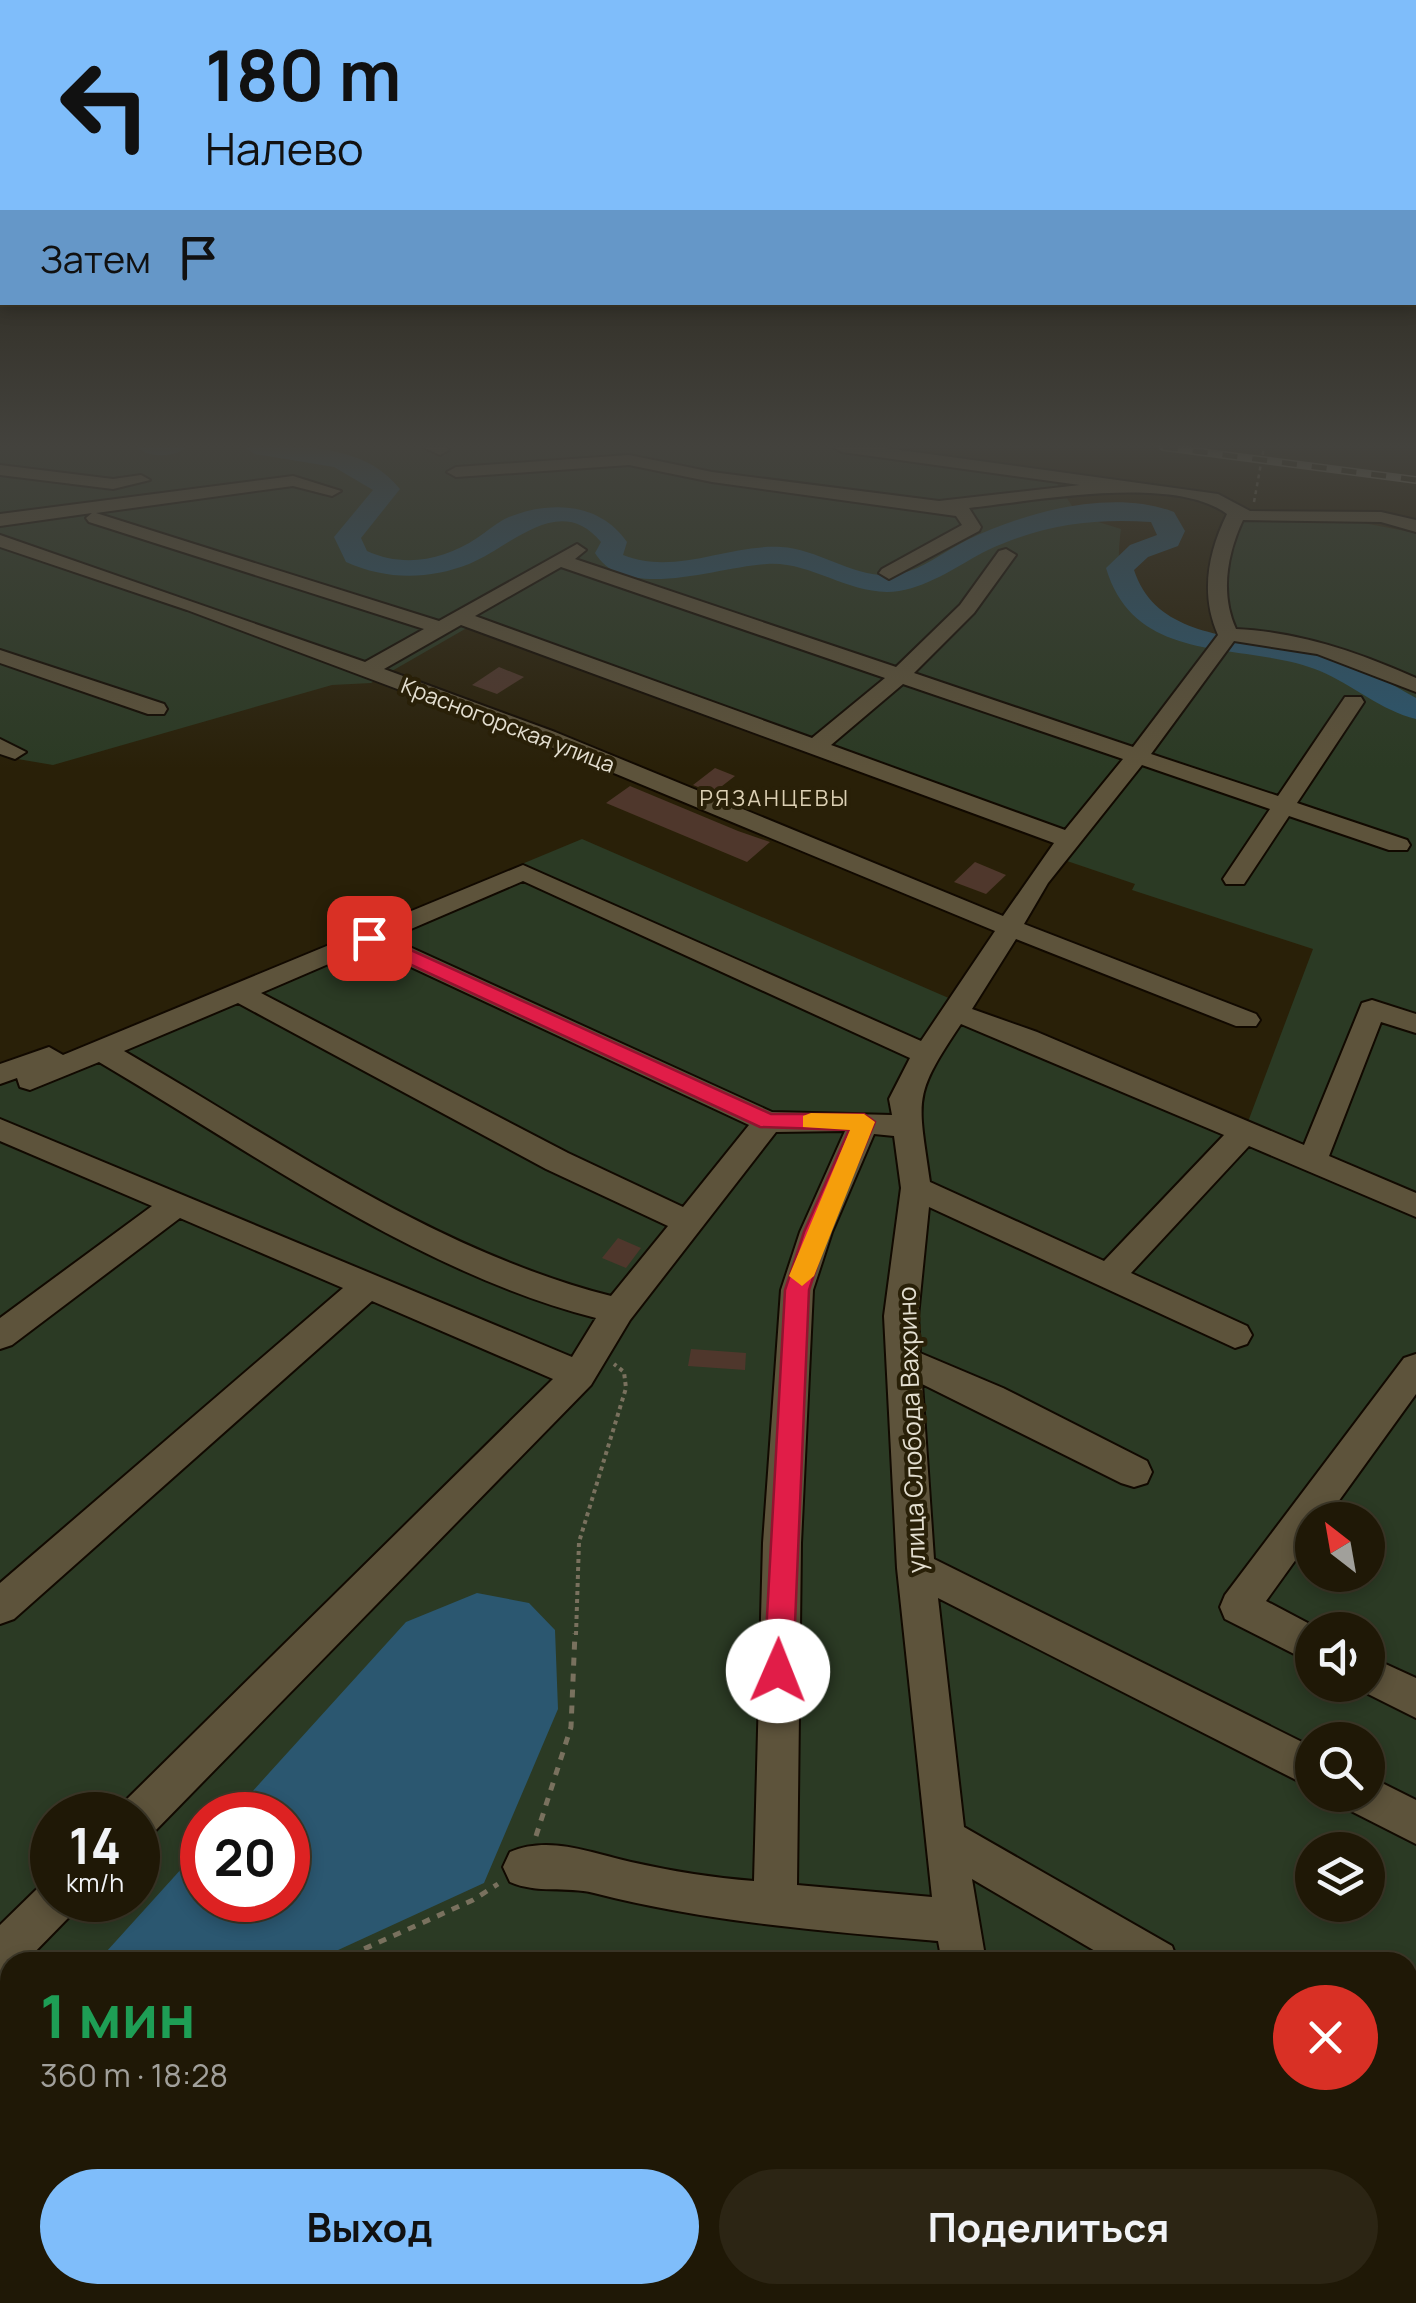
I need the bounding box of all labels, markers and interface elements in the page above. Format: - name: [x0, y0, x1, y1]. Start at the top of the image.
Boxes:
- text: 180 m: [205, 26, 402, 122]
- icon: left: [40, 40, 170, 170]
- text: Налево: [205, 117, 364, 179]
- icon: arrive: [171, 230, 226, 285]
- text: Затем: [40, 232, 151, 284]
- street label: Красногорская улица: [397, 670, 619, 780]
- district label: РЯЗАНЦЕВЫ: [700, 783, 850, 813]
- pin: [327, 896, 412, 981]
- icon: arrive: [342, 911, 397, 966]
- street label: улица Слобода Вахрино: [889, 1286, 933, 1574]
- north arrow: [1295, 1502, 1385, 1592]
- map controls: [1295, 1502, 1385, 1922]
- button: sound: [1295, 1612, 1385, 1702]
- position arrow: [726, 1619, 830, 1723]
- button: search: [1295, 1722, 1385, 1812]
- speed limit sign: 20: [180, 1792, 310, 1922]
- text: 14: [69, 1811, 121, 1879]
- button: layers: [1295, 1832, 1385, 1922]
- text: km/h: [66, 1865, 124, 1900]
- text: 1 мин: [40, 1974, 196, 2056]
- button: close: [1273, 1985, 1378, 2090]
- text: 360 m · 18:28: [40, 2053, 228, 2097]
- button: Выход: [40, 2169, 699, 2284]
- button: Поделиться: [719, 2169, 1378, 2284]

